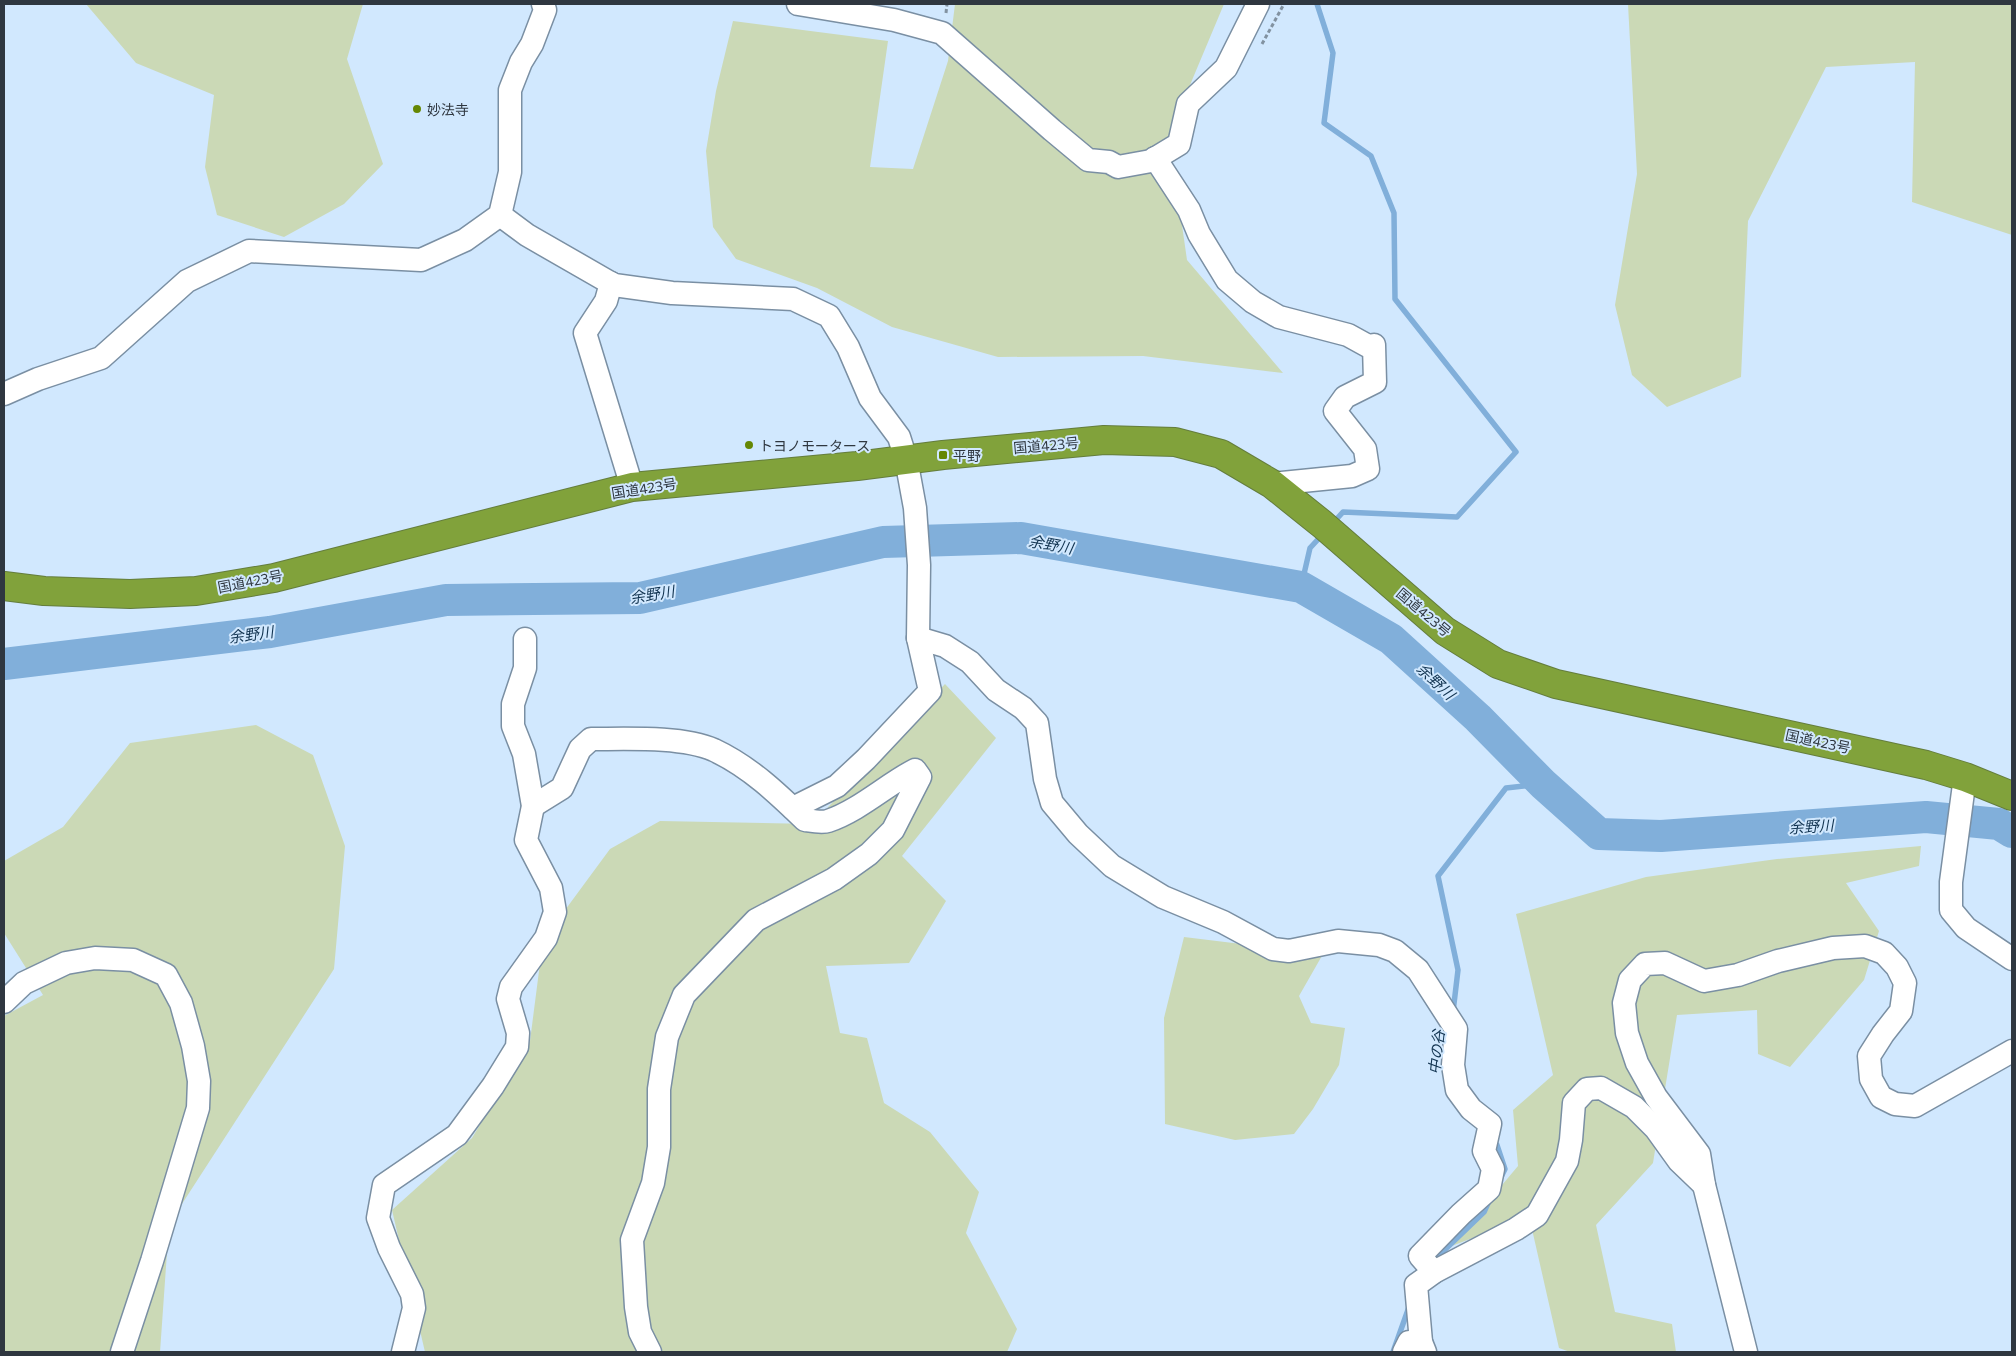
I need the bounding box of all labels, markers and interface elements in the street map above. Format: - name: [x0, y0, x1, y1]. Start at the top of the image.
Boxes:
- place label: 妙法寺: [427, 101, 469, 118]
- marker: 妙法寺: [411, 103, 423, 115]
- street label: 国道423号: [1012, 434, 1080, 456]
- place label: トヨノモータース: [759, 437, 870, 454]
- marker: トヨノモータース: [743, 439, 755, 451]
- place label: 平野: [953, 447, 981, 464]
- marker: 平野: [937, 449, 949, 461]
- street label: 国道423号: [610, 474, 678, 502]
- water label: 余野川: [1027, 531, 1077, 557]
- street label: 国道423号: [216, 566, 284, 596]
- water label: 余野川: [628, 581, 678, 606]
- street label: 国道423号: [1393, 584, 1455, 640]
- water label: 余野川: [227, 622, 277, 646]
- water label: 余野川: [1413, 659, 1460, 704]
- street label: 国道423号: [1784, 726, 1852, 756]
- water label: 余野川: [1788, 815, 1836, 837]
- water label: 中の谷: [1425, 1027, 1448, 1075]

